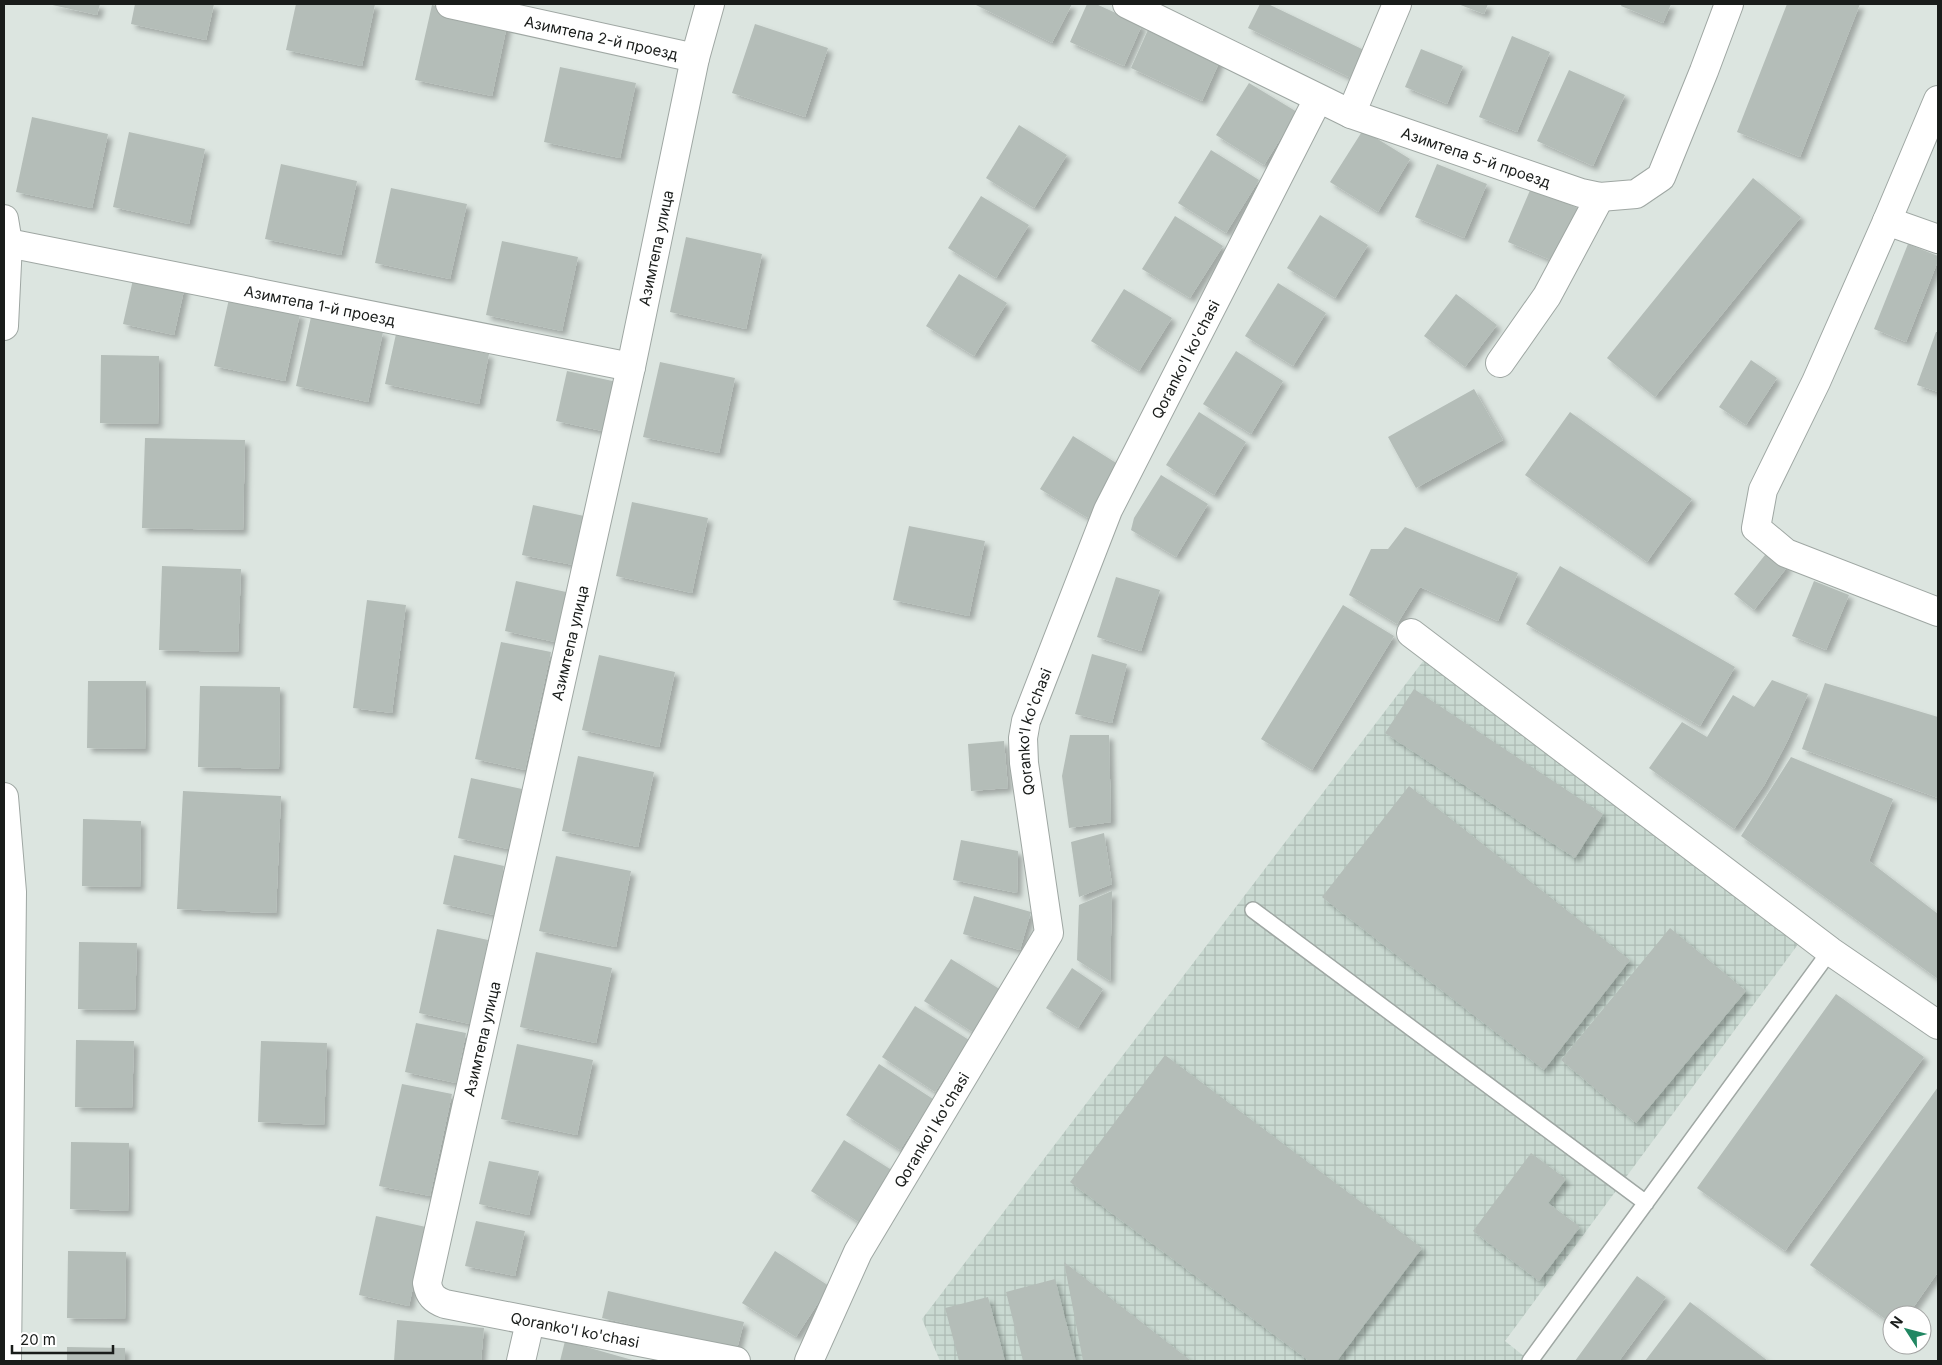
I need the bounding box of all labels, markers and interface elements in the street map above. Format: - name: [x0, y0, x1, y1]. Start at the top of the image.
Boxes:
- street label: Азимтепа 2-й проезд: [523, 11, 680, 64]
- street label: Азимтепа 5-й проезд: [1399, 123, 1554, 192]
- street label: Азимтепа улица: [634, 188, 678, 308]
- street label: Азимтепа 1-й проезд: [243, 281, 397, 329]
- street label: Qoranko'l ko'chasi: [1147, 297, 1223, 422]
- street label: Азимтепа улица: [547, 583, 593, 703]
- street label: Qoranko'l ko'chasi: [1013, 665, 1055, 797]
- street label: Азимтепа улица: [459, 979, 505, 1099]
- street label: Qoranko'l ko'chasi: [889, 1069, 973, 1191]
- north arrow: [1882, 1305, 1932, 1355]
- street label: Qoranko'l ko'chasi: [509, 1308, 641, 1351]
- text: N: [1886, 1313, 1906, 1331]
- scale bar: [12, 1322, 114, 1354]
- text: 20 m: [20, 1330, 56, 1349]

